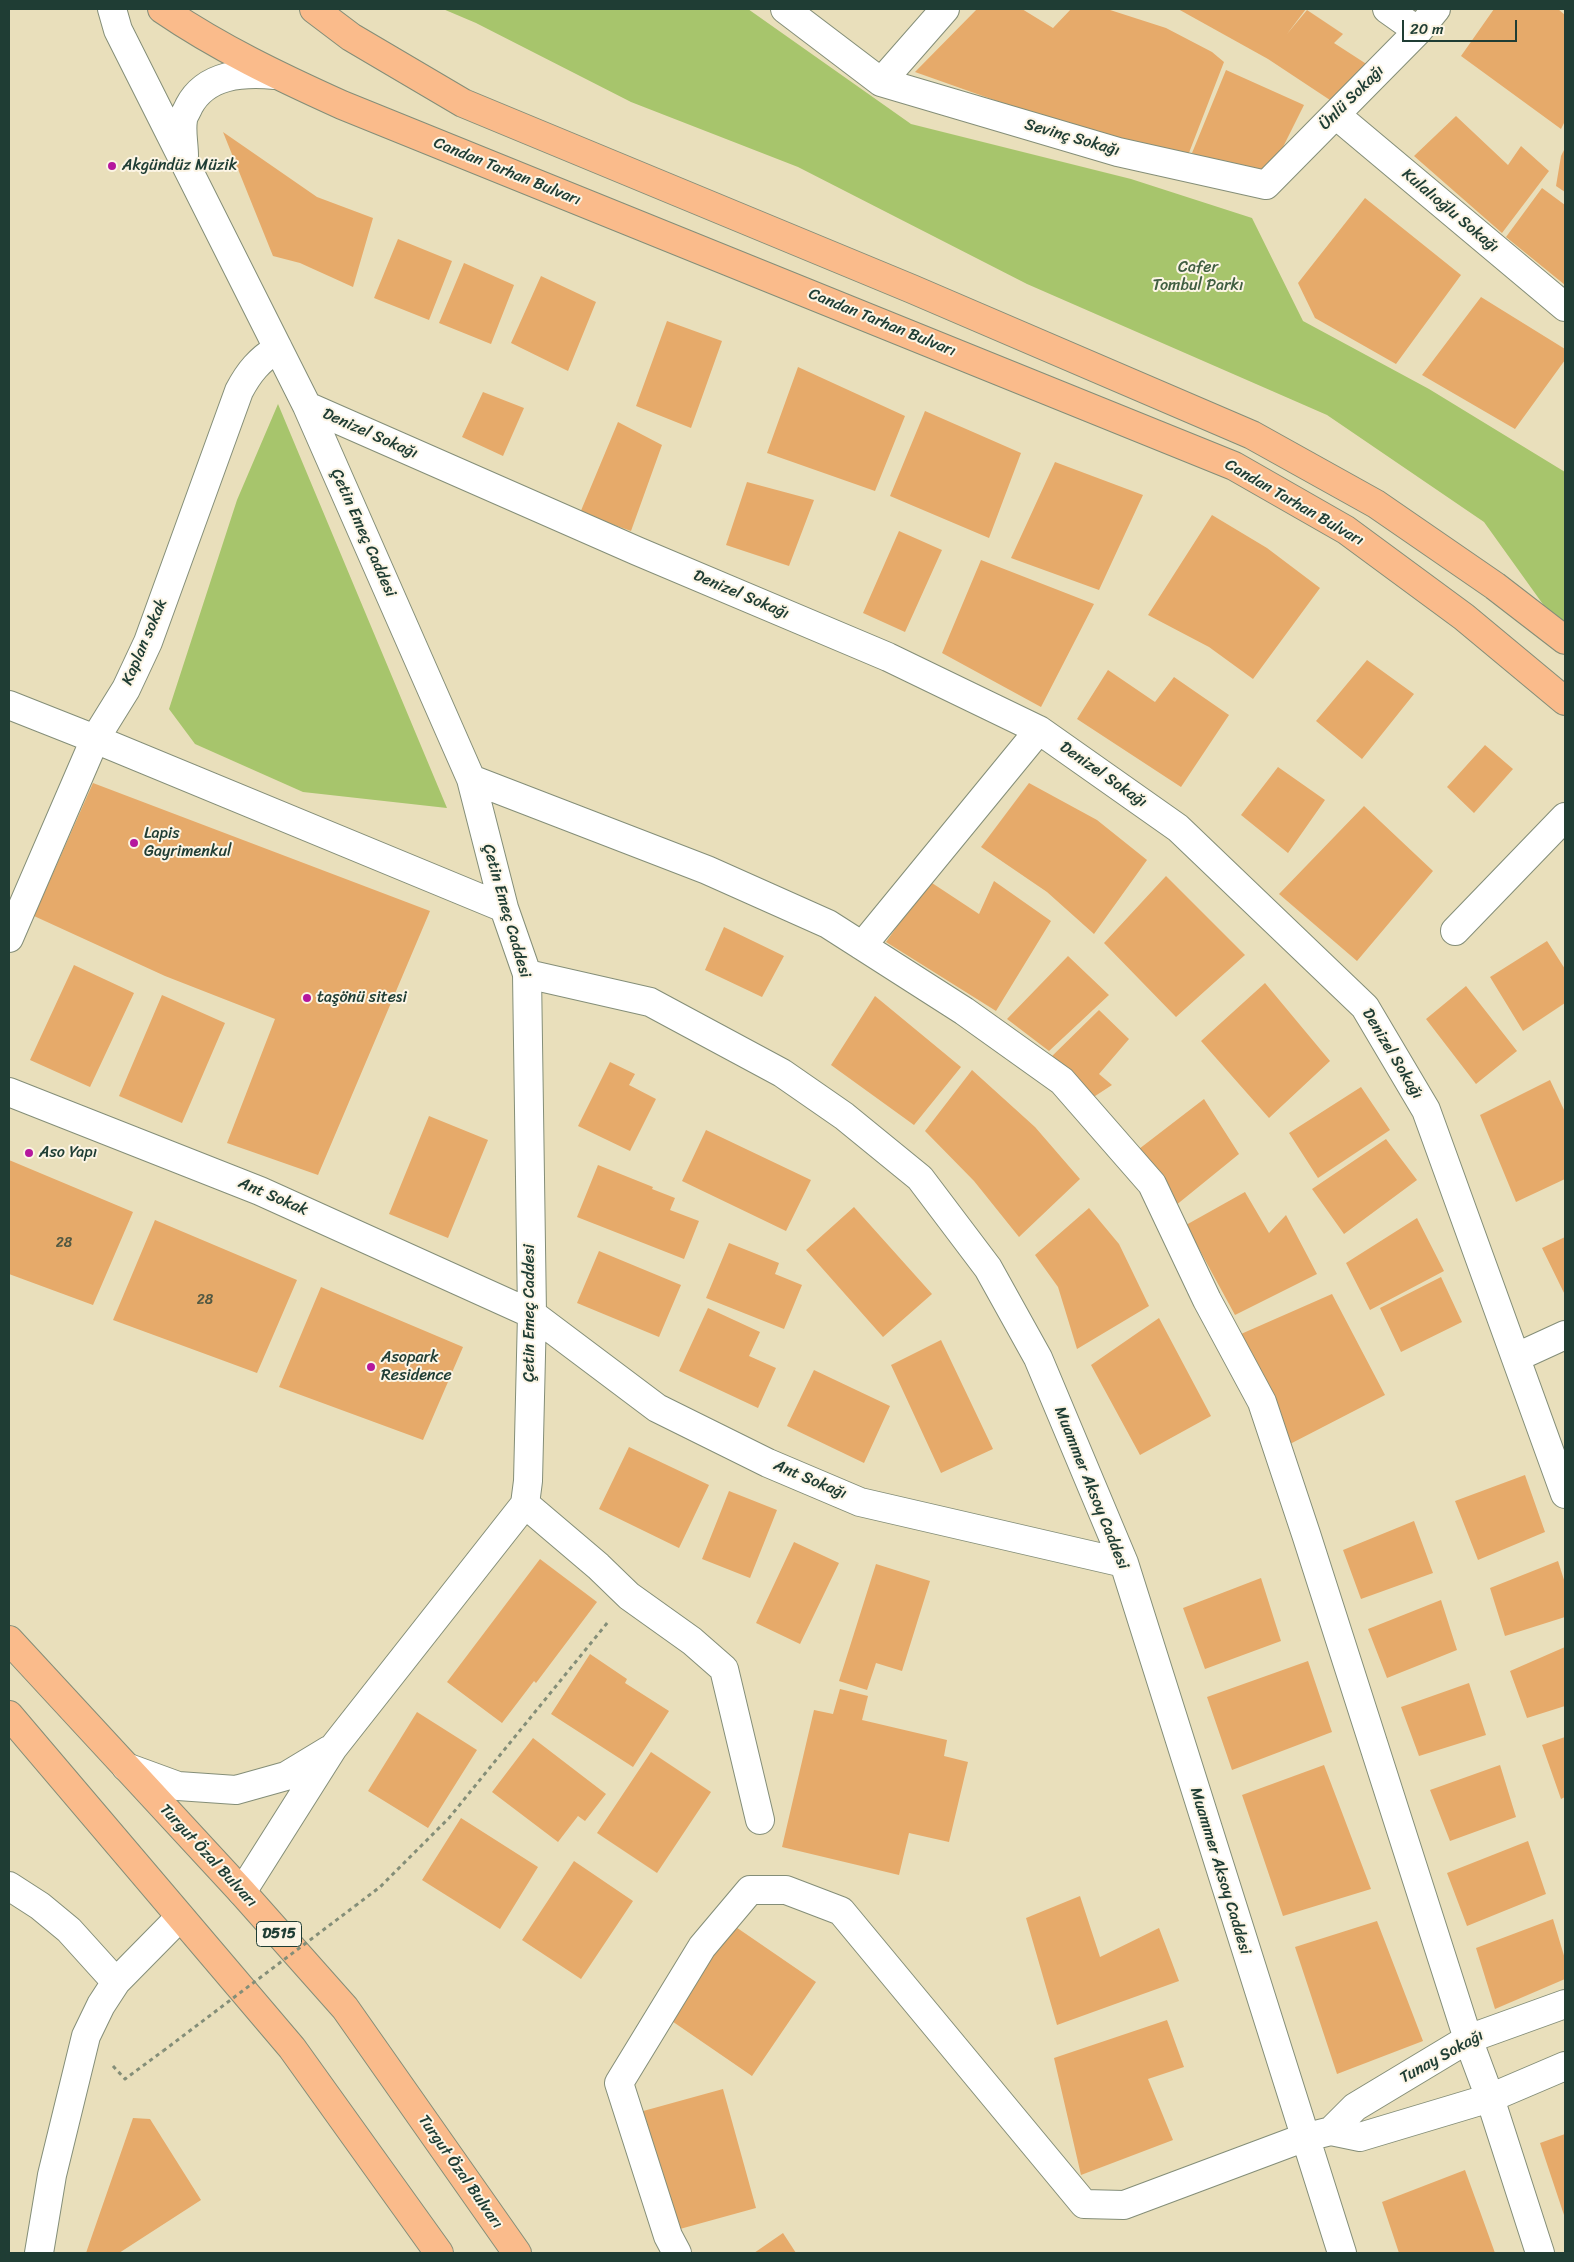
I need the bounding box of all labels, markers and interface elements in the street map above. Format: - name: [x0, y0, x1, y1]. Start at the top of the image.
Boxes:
- scale bar: [1404, 10, 1519, 42]
- text: 20 m: [1410, 16, 1444, 42]
- street label: Ünlü Sokağı: [1316, 62, 1388, 134]
- street label: Sevinç Sokağı: [1022, 115, 1122, 161]
- street label: Candan Tarhan Bulvarı: [431, 134, 583, 210]
- place label: Akgündüz Müzik: [122, 156, 237, 176]
- marker: Akgündüz Müzik: [106, 160, 118, 172]
- street label: Kulalıoğlu Sokağı: [1398, 165, 1502, 257]
- park label: Cafer Tombul Parkı: [1153, 258, 1243, 296]
- street label: Candan Tarhan Bulvarı: [806, 285, 958, 361]
- street label: Denizel Sokağı: [319, 404, 421, 464]
- street label: Candan Tarhan Bulvarı: [1221, 455, 1367, 551]
- street label: Çetin Emeç Caddesi: [326, 466, 400, 600]
- street label: Denizel Sokağı: [690, 566, 792, 624]
- street label: Kaplan sokak: [118, 596, 172, 688]
- street label: Denizel Sokağı: [1056, 738, 1150, 812]
- place label: Lapis Gayrimenkul: [144, 824, 232, 862]
- marker: Lapis Gayrimenkul: [128, 837, 140, 849]
- street label: Çetin Emeç Caddesi: [478, 842, 534, 980]
- place label: taşönü sitesi: [317, 988, 407, 1008]
- marker: taşönü sitesi: [301, 992, 313, 1004]
- street label: Denizel Sokağı: [1357, 1005, 1427, 1103]
- place label: Aso Yapı: [39, 1143, 97, 1163]
- marker: Aso Yapı: [23, 1147, 35, 1159]
- street label: Ant Sokak: [235, 1174, 311, 1220]
- house number: 28: [56, 1235, 72, 1251]
- street label: Çetin Emeç Caddesi: [520, 1244, 540, 1382]
- house number: 28: [197, 1292, 213, 1308]
- place label: Asopark Residence: [381, 1348, 452, 1386]
- marker: Asopark Residence: [365, 1361, 377, 1373]
- street label: Muammer Aksoy Caddesi: [1050, 1404, 1132, 1572]
- street label: Ant Sokağı: [771, 1456, 849, 1504]
- street label: Muammer Aksoy Caddesi: [1185, 1785, 1255, 1957]
- street label: Turgut Özal Bulvarı: [155, 1800, 261, 1912]
- road number: D515: [256, 1922, 302, 1946]
- street label: Tunay Sokağı: [1397, 2026, 1487, 2088]
- street label: Turgut Özal Bulvarı: [414, 2112, 506, 2232]

